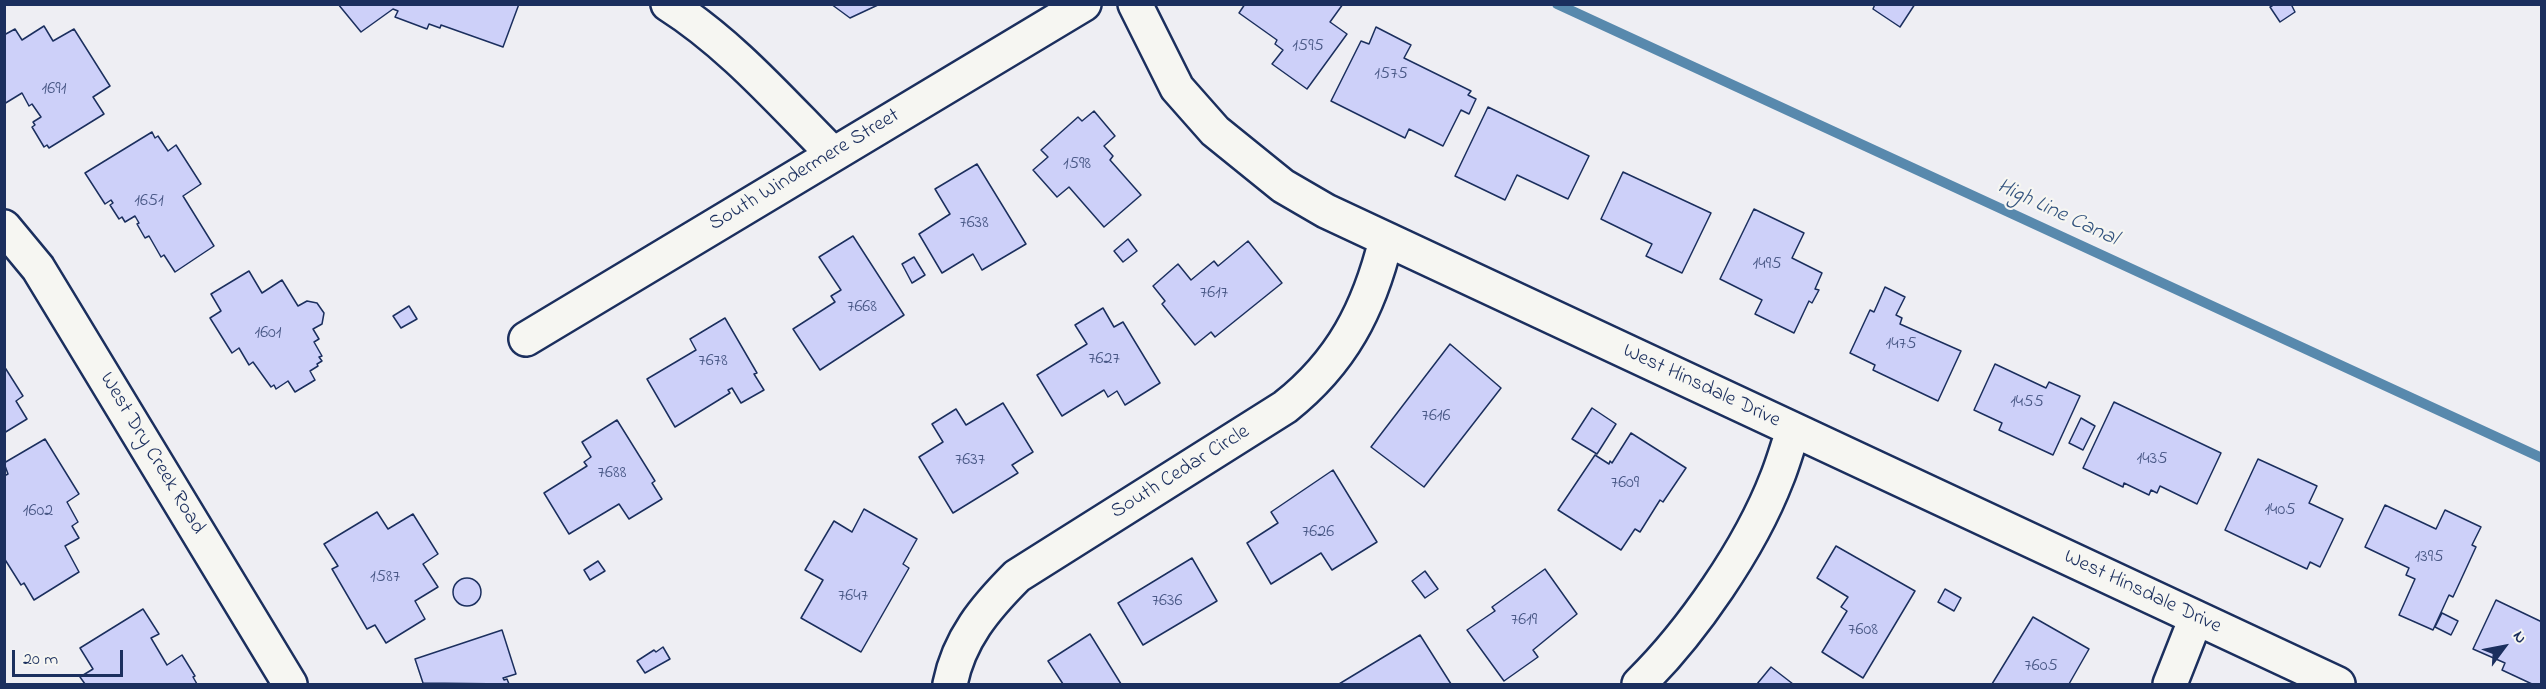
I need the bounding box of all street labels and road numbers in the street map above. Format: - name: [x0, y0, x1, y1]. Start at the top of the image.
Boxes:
- street label: South Windermere Street: [705, 104, 905, 238]
- street label: West Hinsdale Drive: [1618, 339, 1784, 435]
- street label: West Dry Creek Road: [93, 368, 209, 540]
- street label: South Cedar Circle: [1107, 420, 1255, 526]
- street label: West Hinsdale Drive: [2059, 545, 2225, 641]

